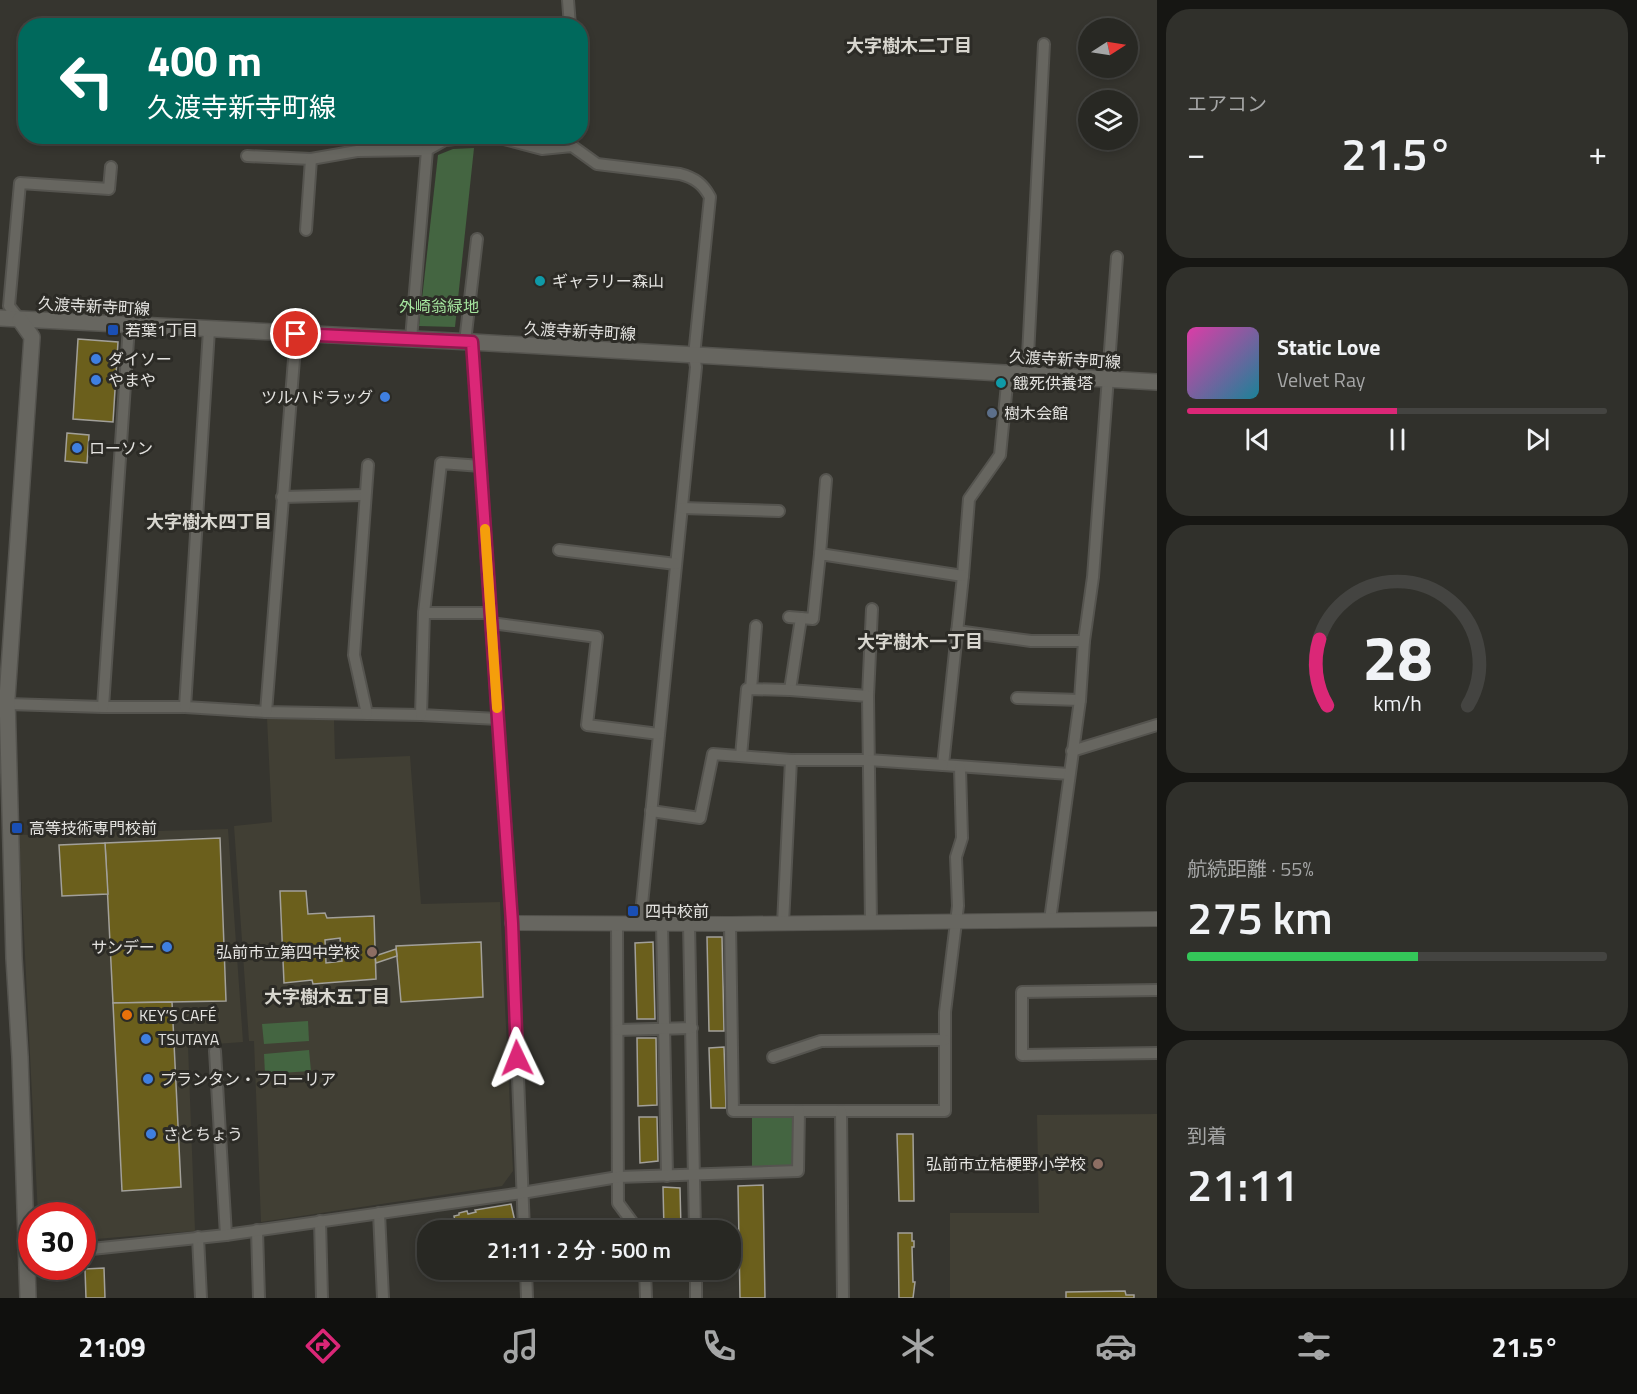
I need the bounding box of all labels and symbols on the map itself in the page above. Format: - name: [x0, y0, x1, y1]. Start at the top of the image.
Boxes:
- north arrow: [1078, 18, 1138, 78]
- district label: 大字樹木二丁目: [846, 32, 972, 59]
- place label: ギャラリー森山: [552, 269, 664, 293]
- marker: ギャラリー森山: [533, 274, 547, 288]
- street label: 久渡寺新寺町線: [37, 291, 151, 321]
- park label: 外崎翁緑地: [399, 294, 479, 318]
- pin: [270, 308, 321, 359]
- street label: 久渡寺新寺町線: [523, 316, 637, 346]
- place label: 若葉1丁目: [125, 318, 198, 342]
- marker: 若葉1丁目: [106, 323, 120, 337]
- street label: 久渡寺新寺町線: [1008, 344, 1122, 374]
- place label: ダイソー: [108, 347, 172, 371]
- marker: ダイソー: [89, 352, 103, 366]
- place label: やまや: [108, 368, 156, 392]
- place label: 餓死供養塔: [1013, 371, 1093, 395]
- marker: やまや: [89, 373, 103, 387]
- marker: 餓死供養塔: [994, 376, 1008, 390]
- place label: ツルハドラッグ: [261, 385, 373, 409]
- marker: ツルハドラッグ: [378, 390, 392, 404]
- place label: 樹木会館: [1004, 401, 1068, 425]
- marker: 樹木会館: [985, 406, 999, 420]
- place label: ローソン: [89, 436, 153, 460]
- marker: ローソン: [70, 441, 84, 455]
- district label: 大字樹木四丁目: [146, 508, 272, 535]
- district label: 大字樹木一丁目: [857, 628, 983, 655]
- place label: 高等技術専門校前: [29, 816, 157, 840]
- marker: 高等技術専門校前: [10, 821, 24, 835]
- place label: 四中校前: [645, 899, 709, 923]
- marker: 四中校前: [626, 904, 640, 918]
- place label: サンデー: [91, 935, 155, 959]
- marker: サンデー: [160, 940, 174, 954]
- place label: 弘前市立第四中学校: [216, 940, 360, 964]
- marker: 弘前市立第四中学校: [365, 945, 379, 959]
- district label: 大字樹木五丁目: [264, 983, 390, 1010]
- place label: KEY’S CAFÉ: [139, 1003, 217, 1027]
- marker: KEY’S CAFÉ: [120, 1008, 134, 1022]
- position arrow: [485, 1026, 549, 1090]
- place label: TSUTAYA: [158, 1027, 220, 1051]
- marker: TSUTAYA: [139, 1032, 153, 1046]
- place label: プランタン・フローリア: [160, 1067, 336, 1091]
- marker: プランタン・フローリア: [141, 1072, 155, 1086]
- place label: さとちょう: [163, 1122, 243, 1146]
- marker: さとちょう: [144, 1127, 158, 1141]
- place label: 弘前市立桔梗野小学校: [926, 1152, 1086, 1176]
- marker: 弘前市立桔梗野小学校: [1091, 1157, 1105, 1171]
- speed limit sign: 30: [18, 1202, 96, 1280]

